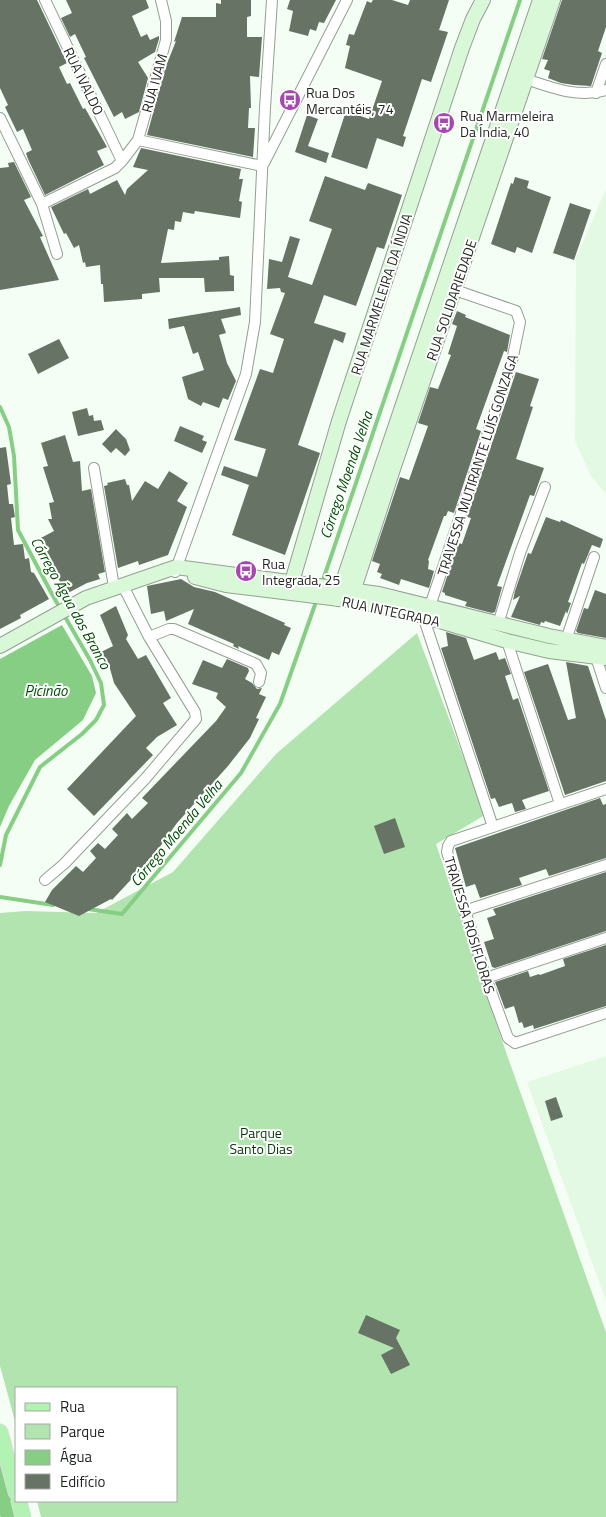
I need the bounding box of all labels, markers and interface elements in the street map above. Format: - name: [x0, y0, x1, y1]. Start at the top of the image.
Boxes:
- street label: RUA IVALDO: [58, 43, 110, 119]
- street label: RUA IVAM: [136, 51, 172, 115]
- place label: Rua Dos Mercantéis, 74: [306, 82, 394, 119]
- bus stop icon: Rua Dos Mercantéis, 74: [278, 88, 302, 112]
- place label: Rua Marmeleira Da Índia, 40: [460, 105, 554, 142]
- bus stop icon: Rua Marmeleira Da Índia, 40: [432, 111, 456, 135]
- street label: RUA MARMELEIRA DA ÍNDIA: [345, 210, 417, 378]
- street label: RUA SOLIDARIEDADE: [420, 236, 482, 363]
- street label: TRAVESSA MUTIRANTE LUÍS GONZAGA: [431, 351, 523, 579]
- water label: Córrego Moenda Velha: [313, 407, 379, 542]
- water label: Córrego Água dos Branco: [25, 533, 117, 674]
- place label: Rua Integrada, 25: [262, 553, 340, 590]
- bus stop icon: Rua Integrada, 25: [234, 559, 258, 583]
- street label: RUA INTEGRADA: [340, 590, 443, 632]
- water label: Picinão: [25, 679, 68, 702]
- water label: Córrego Moenda Velha: [124, 773, 229, 891]
- street label: TRAVESSA ROSIFLORAS: [439, 854, 501, 996]
- park label: Parque Santo Dias: [229, 1122, 293, 1159]
- legend: [15, 1387, 178, 1502]
- text: Rua: [60, 1395, 85, 1418]
- text: Parque: [60, 1420, 105, 1443]
- text: Água: [60, 1445, 92, 1468]
- text: Edifício: [60, 1470, 105, 1493]

